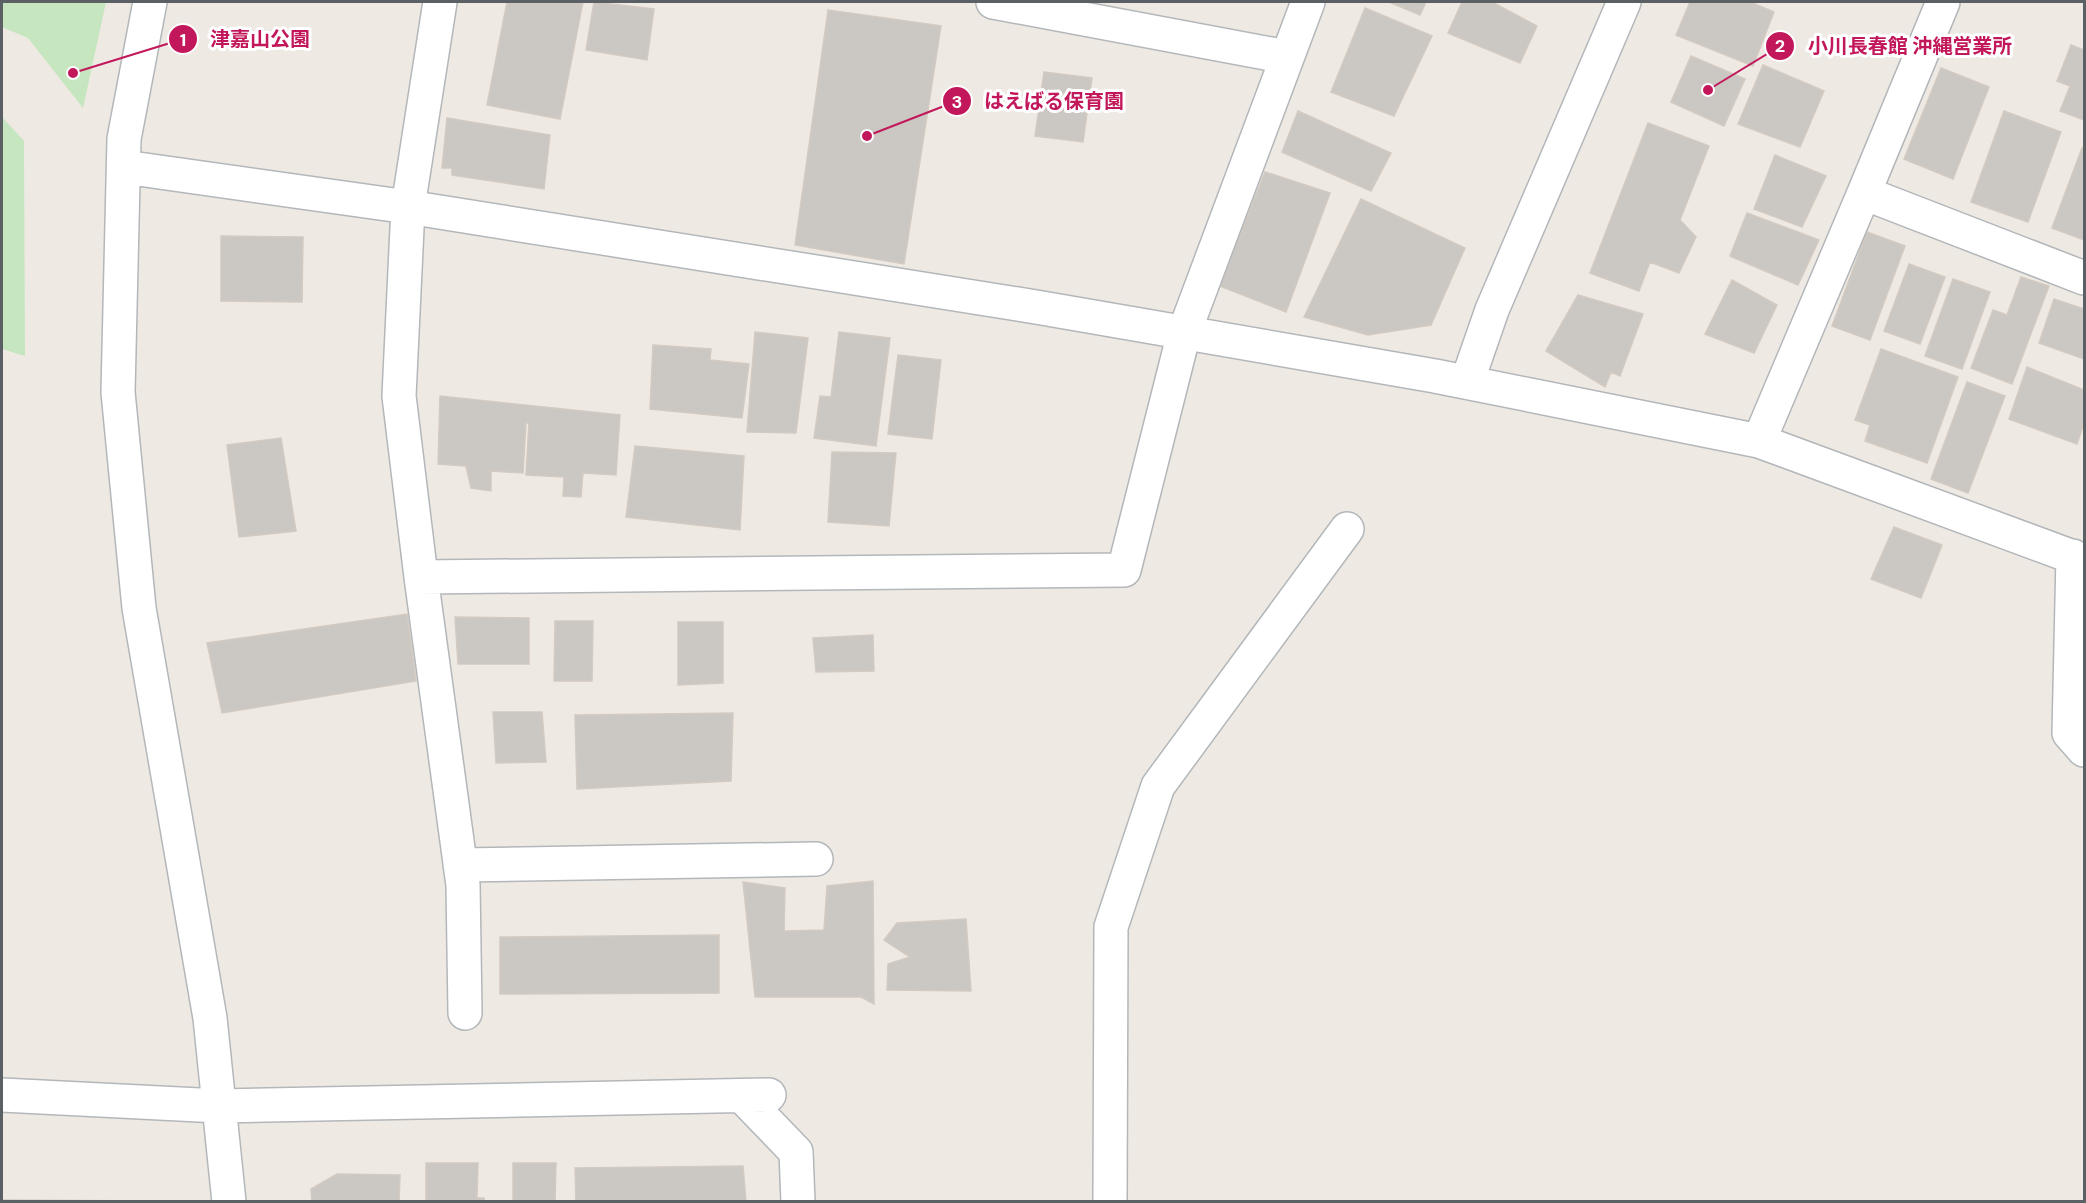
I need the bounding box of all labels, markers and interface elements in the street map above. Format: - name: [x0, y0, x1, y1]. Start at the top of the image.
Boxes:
- callout: 津嘉山公園: [168, 20, 322, 58]
- text: 津嘉山公園: [210, 26, 310, 52]
- callout: 小川長春館 沖縄営業所: [1765, 27, 2024, 65]
- text: 1: [180, 28, 186, 52]
- text: 小川長春館 沖縄営業所: [1808, 33, 2012, 59]
- text: 2: [1775, 34, 1785, 58]
- callout: はえばる保育園: [942, 82, 1136, 120]
- text: はえばる保育園: [984, 88, 1124, 114]
- text: 3: [952, 90, 962, 114]

